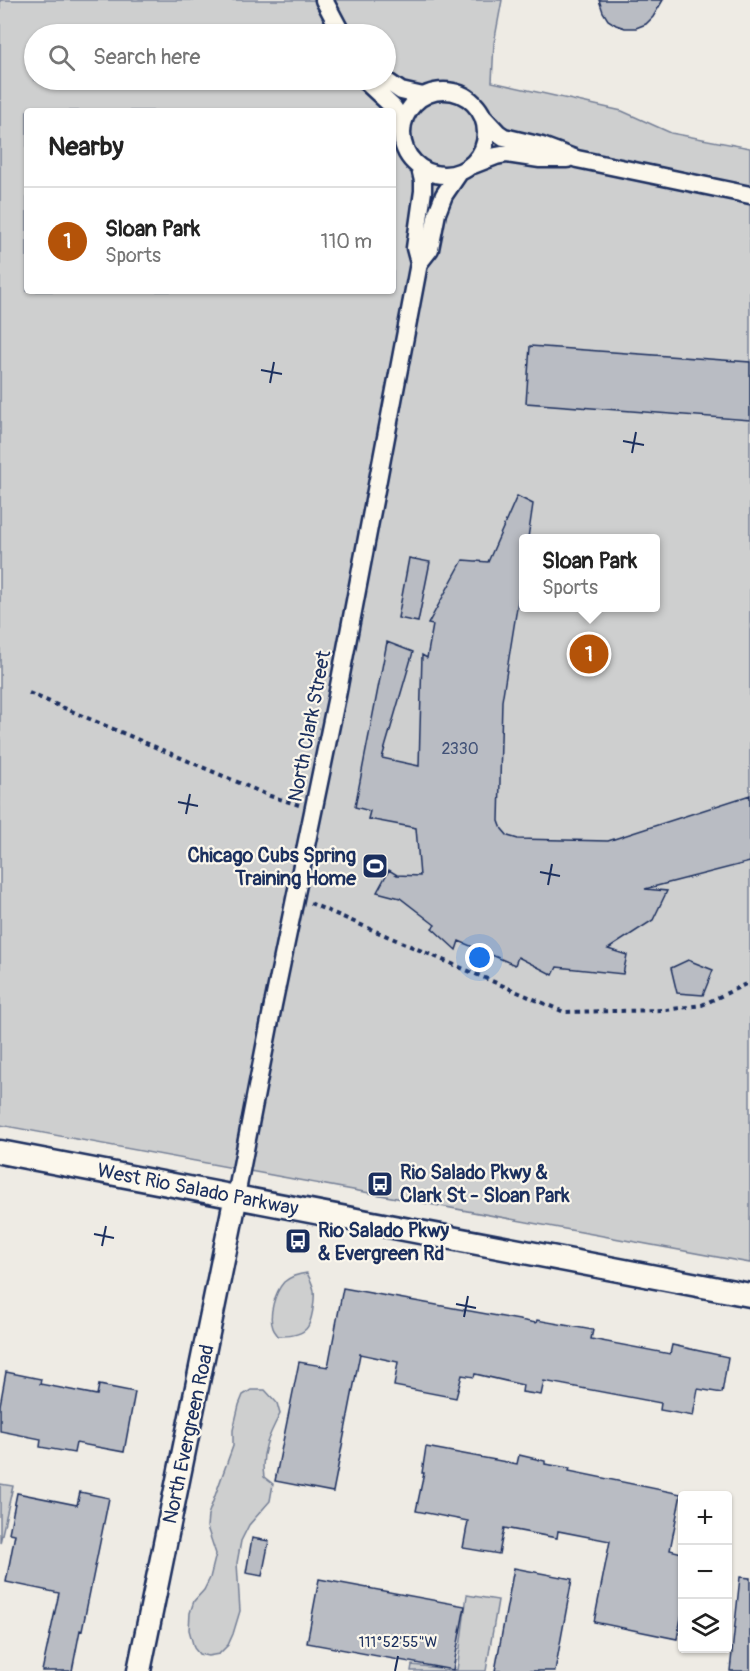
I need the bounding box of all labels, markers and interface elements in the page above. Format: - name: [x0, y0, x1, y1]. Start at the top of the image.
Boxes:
- search box: [24, 24, 396, 90]
- icon: search: [45, 41, 78, 74]
- text: Search here: [93, 43, 200, 71]
- text: Nearby: [48, 131, 124, 163]
- text: Sloan Park: [105, 215, 200, 243]
- text: 1: [64, 229, 71, 254]
- text: 110 m: [321, 229, 372, 254]
- text: Sports: [105, 243, 161, 268]
- popup: [519, 534, 660, 612]
- text: Sloan Park: [542, 547, 637, 575]
- text: Sports: [542, 575, 598, 600]
- pin: 1: [570, 632, 608, 676]
- street label: North Clark Street: [283, 647, 337, 804]
- house number: 2330: [441, 739, 479, 759]
- place label: Chicago Cubs Spring Training Home: [187, 843, 357, 891]
- sports icon: Chicago Cubs Spring Training Home: [360, 851, 390, 881]
- your location: [465, 943, 494, 972]
- street label: West Rio Salado Parkway: [95, 1158, 301, 1221]
- place label: Rio Salado Pkwy & Clark St - Sloan Park: [400, 1160, 570, 1208]
- bus stop icon: Rio Salado Pkwy & Clark St - Sloan Park: [365, 1169, 395, 1199]
- place label: Rio Salado Pkwy & Evergreen Rd: [318, 1218, 450, 1266]
- bus stop icon: Rio Salado Pkwy & Evergreen Rd: [283, 1226, 313, 1256]
- street label: North Evergreen Road: [157, 1342, 220, 1526]
- map controls: [678, 1491, 732, 1653]
- button: +: [678, 1491, 732, 1545]
- button: −: [678, 1545, 732, 1599]
- button: layers: [678, 1599, 732, 1653]
- text: 111°52'55"W: [359, 1633, 438, 1652]

